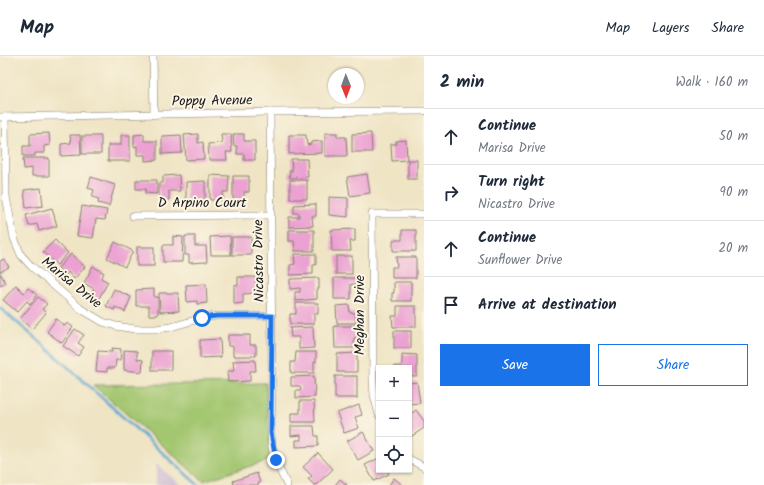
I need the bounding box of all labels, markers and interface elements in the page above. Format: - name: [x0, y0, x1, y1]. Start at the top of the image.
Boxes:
- text: Map: [20, 13, 54, 43]
- text: Map: [606, 17, 630, 39]
- text: Layers: [652, 17, 690, 39]
- text: Share: [712, 17, 744, 39]
- north arrow: [328, 68, 364, 104]
- text: 2 min: [440, 69, 484, 96]
- text: Walk · 160 m: [676, 72, 748, 93]
- street label: Poppy Avenue: [171, 89, 253, 113]
- text: Continue: [478, 114, 536, 138]
- icon: ahead: [440, 126, 462, 148]
- text: 50 m: [719, 126, 748, 147]
- text: Marisa Drive: [478, 138, 546, 159]
- text: Turn right: [478, 170, 545, 194]
- icon: right: [440, 182, 462, 204]
- text: 90 m: [720, 182, 748, 203]
- street label: D Arpino Court: [158, 192, 247, 214]
- text: Nicastro Drive: [478, 194, 555, 215]
- street label: Nicastro Drive: [247, 219, 271, 303]
- text: Continue: [478, 226, 536, 250]
- icon: ahead: [440, 238, 462, 260]
- text: 20 m: [718, 238, 748, 259]
- text: Sunflower Drive: [478, 250, 562, 271]
- street label: Marisa Drive: [36, 251, 107, 315]
- street label: Meghan Drive: [349, 274, 371, 355]
- text: Arrive at destination: [478, 293, 617, 317]
- icon: arrive: [440, 294, 462, 316]
- route start: [193, 309, 211, 327]
- button: Save: [440, 344, 590, 386]
- button: Share: [598, 344, 748, 386]
- map controls: [376, 365, 412, 473]
- button: +: [376, 365, 412, 401]
- button: −: [376, 401, 412, 437]
- button: locate: [376, 437, 412, 473]
- route end: [267, 451, 285, 469]

